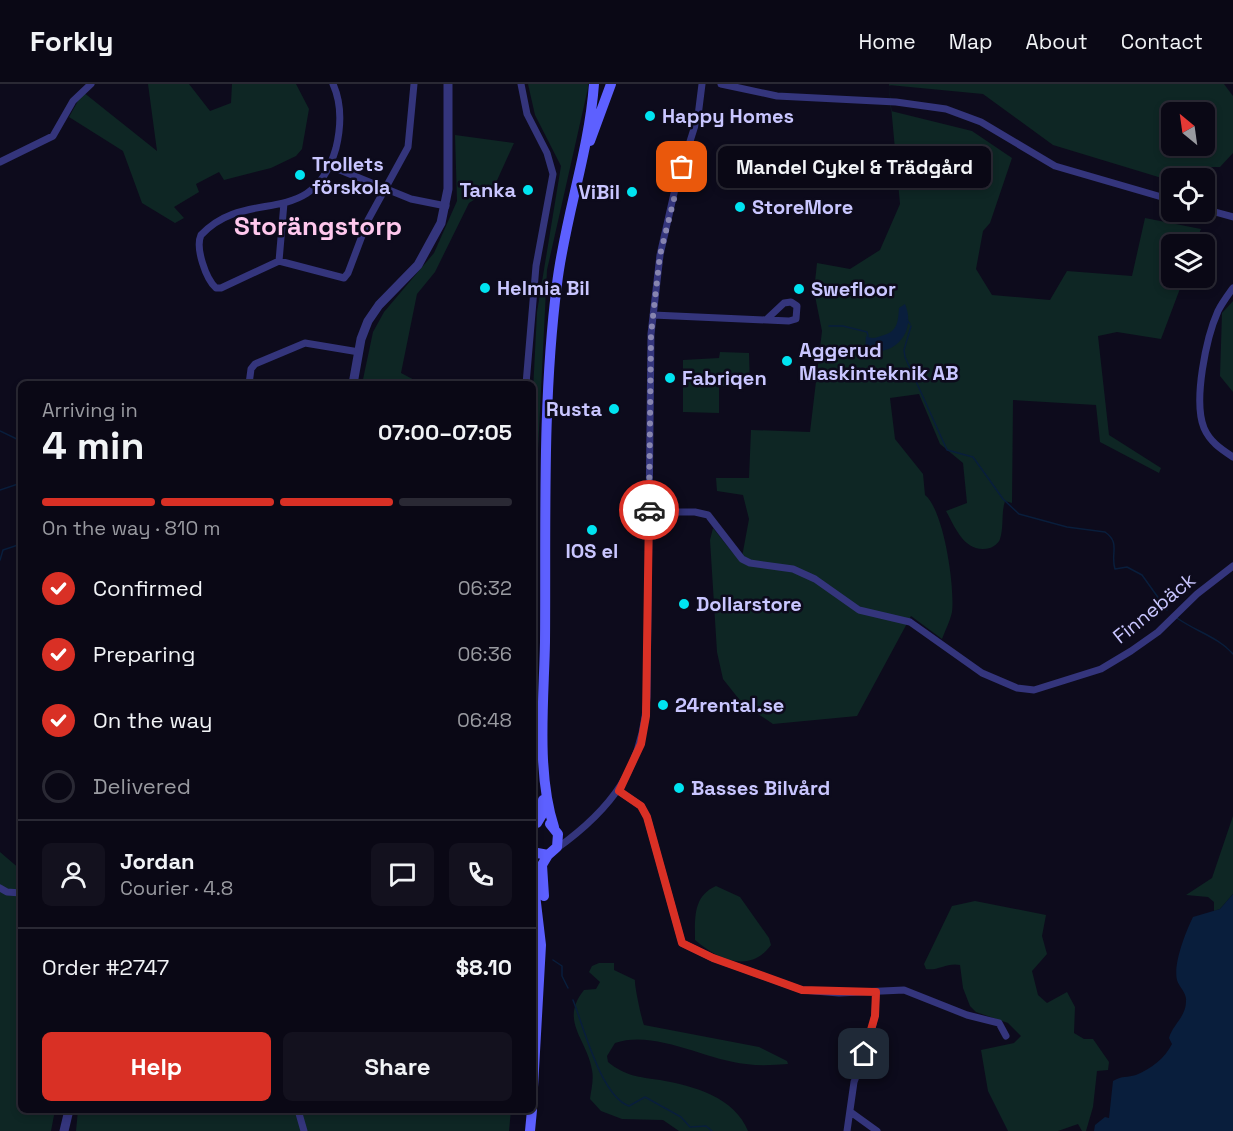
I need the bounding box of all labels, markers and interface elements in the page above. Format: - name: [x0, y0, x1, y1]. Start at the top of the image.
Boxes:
- text: Forkly: [30, 23, 114, 59]
- text: Home: [858, 28, 916, 55]
- text: Map: [949, 28, 993, 55]
- text: About: [1026, 28, 1088, 55]
- text: Contact: [1121, 28, 1203, 55]
- north arrow: [1161, 102, 1215, 156]
- map controls: [1161, 102, 1215, 288]
- place label: Happy Homes: [662, 103, 794, 129]
- marker: Happy Homes: [643, 109, 657, 123]
- pin: [656, 141, 707, 192]
- callout: Mandel Cykel & Trädgård: [718, 146, 991, 188]
- icon: bag: [665, 150, 698, 183]
- place label: Trollets förskola: [312, 151, 391, 200]
- text: Mandel Cykel & Trädgård: [736, 154, 973, 180]
- marker: Trollets förskola: [293, 168, 307, 182]
- button: locate: [1161, 168, 1215, 222]
- place label: Tanka: [459, 177, 516, 203]
- place label: ViBil: [578, 179, 620, 205]
- marker: Tanka: [521, 183, 535, 197]
- marker: ViBil: [625, 185, 639, 199]
- place label: StoreMore: [752, 194, 853, 220]
- marker: StoreMore: [733, 200, 747, 214]
- district label: Storängstorp: [234, 209, 402, 243]
- button: layers: [1161, 234, 1215, 288]
- place label: Helmia Bil: [497, 275, 590, 301]
- place label: Swefloor: [811, 276, 896, 302]
- marker: Helmia Bil: [478, 281, 492, 295]
- marker: Swefloor: [792, 282, 806, 296]
- place label: Aggerud Maskinteknik AB: [799, 337, 959, 386]
- marker: Aggerud Maskinteknik AB: [780, 354, 794, 368]
- place label: Fabriqen: [682, 365, 767, 391]
- marker: Fabriqen: [663, 371, 677, 385]
- place label: Rusta: [546, 396, 602, 422]
- text: Arriving in: [42, 397, 138, 423]
- marker: Rusta: [607, 402, 621, 416]
- text: 07:00–07:05: [378, 418, 512, 446]
- text: 4 min: [42, 421, 144, 470]
- courier: [619, 480, 679, 540]
- icon: car: [633, 494, 666, 527]
- text: On the way · 810 m: [42, 515, 221, 541]
- marker: IOS el: [585, 523, 599, 537]
- place label: IOS el: [566, 538, 618, 564]
- street label: Finnebäck: [1107, 567, 1201, 649]
- icon: check: [42, 572, 75, 605]
- text: Confirmed: [93, 574, 203, 602]
- text: 06:32: [458, 575, 512, 601]
- place label: Dollarstore: [696, 591, 802, 617]
- marker: Dollarstore: [677, 597, 691, 611]
- icon: check: [42, 638, 75, 671]
- text: Preparing: [93, 640, 195, 668]
- text: 06:36: [458, 641, 512, 667]
- place label: 24rental.se: [675, 692, 784, 718]
- marker: 24rental.se: [656, 698, 670, 712]
- icon: check: [42, 704, 75, 737]
- text: On the way: [93, 706, 212, 734]
- text: 06:48: [457, 707, 512, 733]
- text: Delivered: [93, 772, 191, 800]
- place label: Basses Bilvård: [691, 775, 830, 801]
- marker: Basses Bilvård: [672, 781, 686, 795]
- button: person: [42, 843, 105, 906]
- button: chat: [371, 843, 434, 906]
- button: phone: [449, 843, 512, 906]
- text: Jordan: [120, 847, 195, 875]
- text: Courier · 4.8: [120, 875, 233, 901]
- text: Order #2747: [42, 953, 169, 981]
- text: $8.10: [456, 953, 512, 981]
- pin: [838, 1028, 889, 1079]
- button: Help: [42, 1032, 271, 1101]
- button: Share: [283, 1032, 512, 1101]
- icon: home: [847, 1037, 880, 1070]

